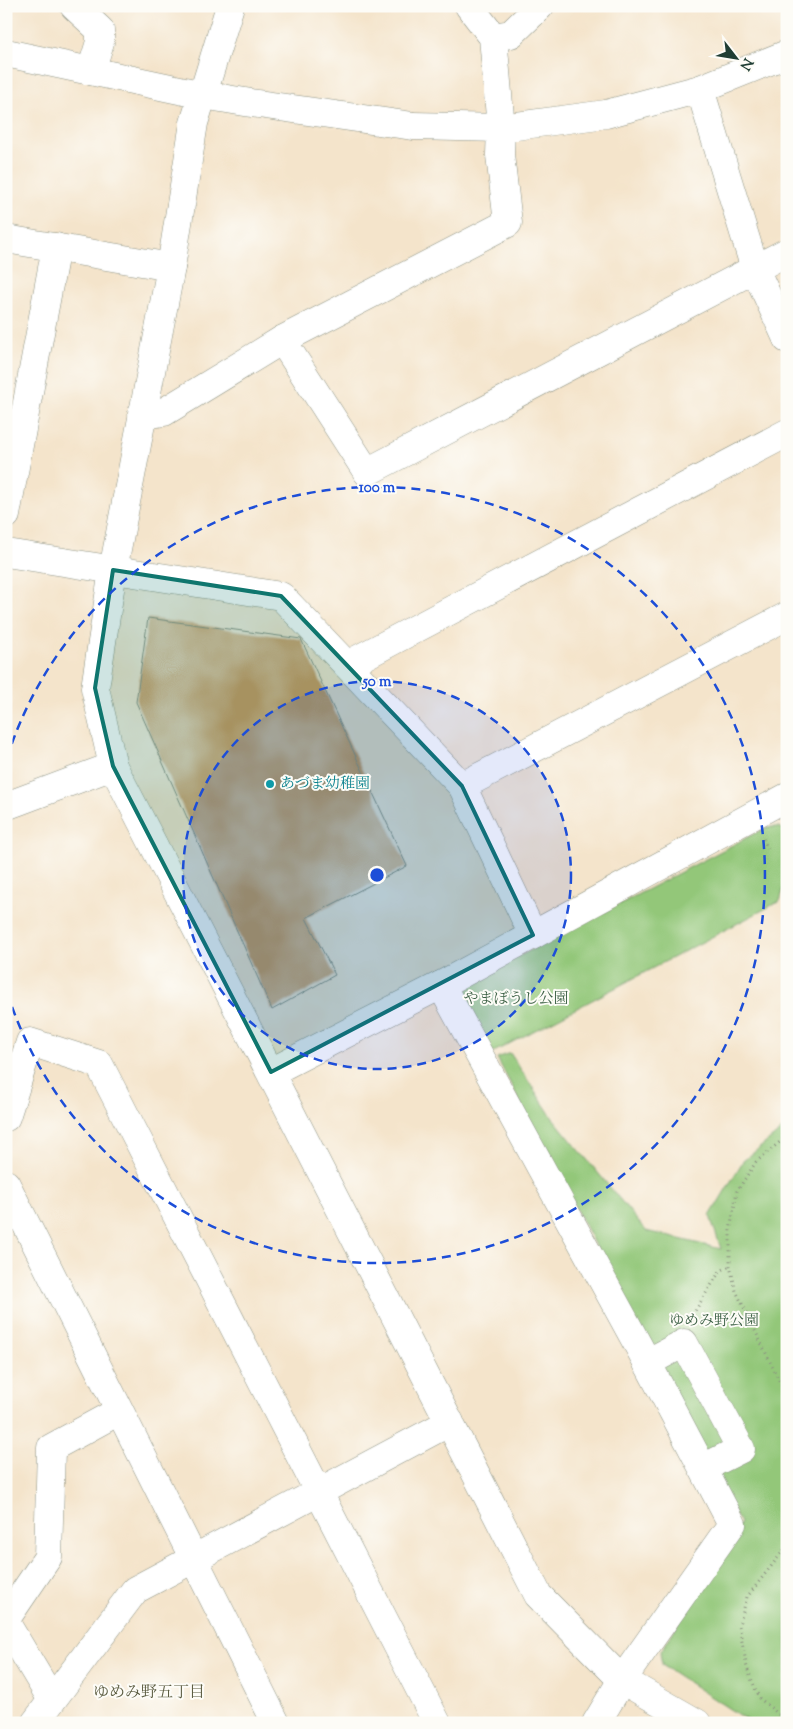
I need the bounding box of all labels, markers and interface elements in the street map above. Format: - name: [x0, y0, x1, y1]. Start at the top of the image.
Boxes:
- north arrow: [710, 32, 760, 82]
- text: N: [734, 54, 757, 74]
- text: 100 m: [359, 478, 396, 499]
- text: 50 m: [362, 672, 392, 693]
- place label: あづま幼稚園: [280, 774, 370, 795]
- marker: あづま幼稚園: [264, 778, 276, 790]
- centre of rings: [368, 866, 386, 884]
- park label: やまぼうし公園: [463, 989, 569, 1010]
- park label: ゆめみ野公園: [669, 1311, 759, 1332]
- district label: ゆめみ野五丁目: [93, 1682, 205, 1705]

